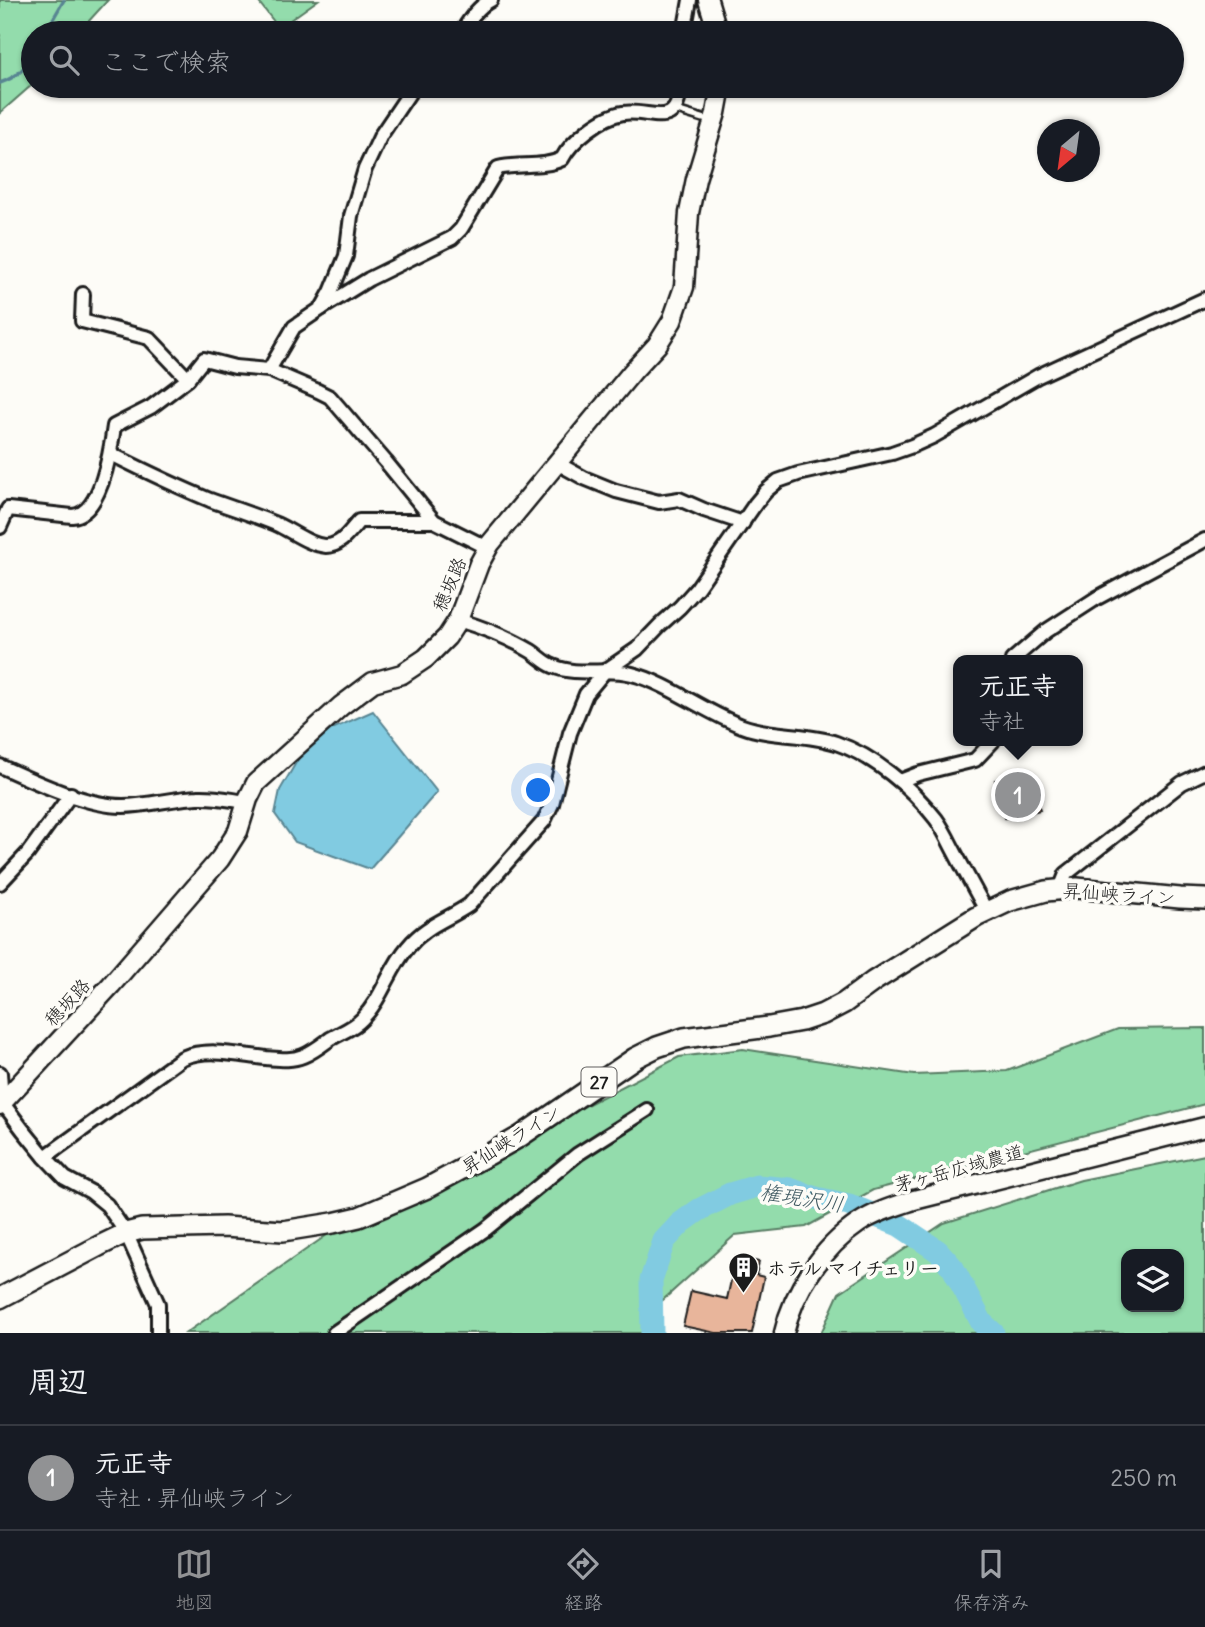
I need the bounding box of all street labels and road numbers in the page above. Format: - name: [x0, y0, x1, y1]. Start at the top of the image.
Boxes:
- street label: 穂坂路: [427, 553, 471, 615]
- street label: 昇仙峡ライン: [1062, 878, 1176, 910]
- street label: 穂坂路: [39, 973, 95, 1031]
- road number: 27: [582, 1068, 616, 1097]
- street label: 昇仙峡ライン: [457, 1099, 565, 1179]
- street label: 茅ヶ岳広域農道: [892, 1139, 1026, 1197]

